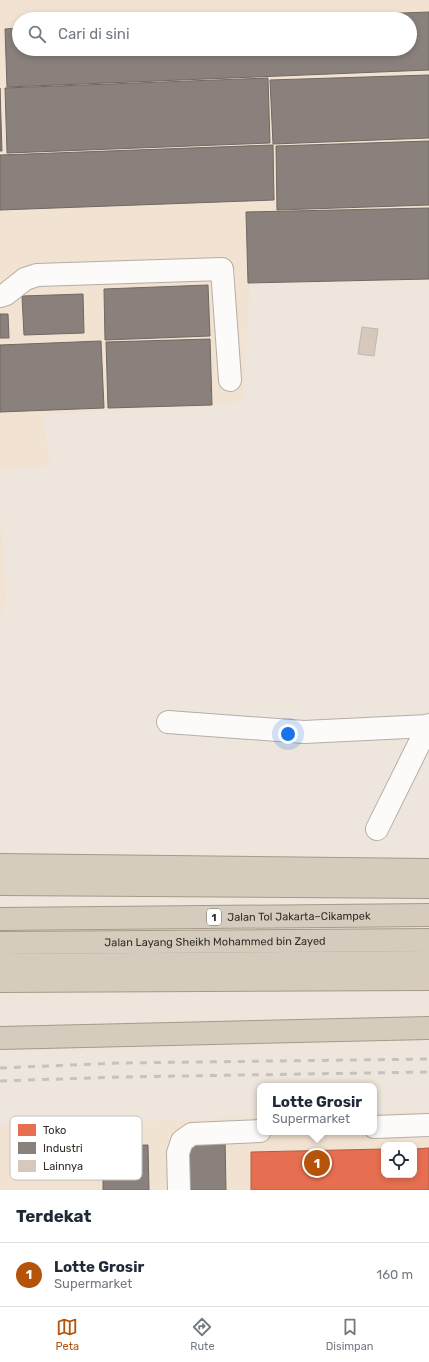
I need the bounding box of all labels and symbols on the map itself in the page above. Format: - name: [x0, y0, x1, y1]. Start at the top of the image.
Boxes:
- your location: [278, 724, 298, 744]
- road number: 1: [207, 909, 221, 925]
- street label: Jalan Tol Jakarta–Cikampek: [227, 910, 371, 924]
- street label: Jalan Layang Sheikh Mohammed bin Zayed: [104, 935, 326, 949]
- legend: [10, 1116, 142, 1180]
- text: Toko: [43, 1124, 66, 1137]
- text: Industri: [43, 1142, 83, 1155]
- pin: 1: [304, 1148, 330, 1178]
- text: Lainnya: [43, 1160, 83, 1173]

